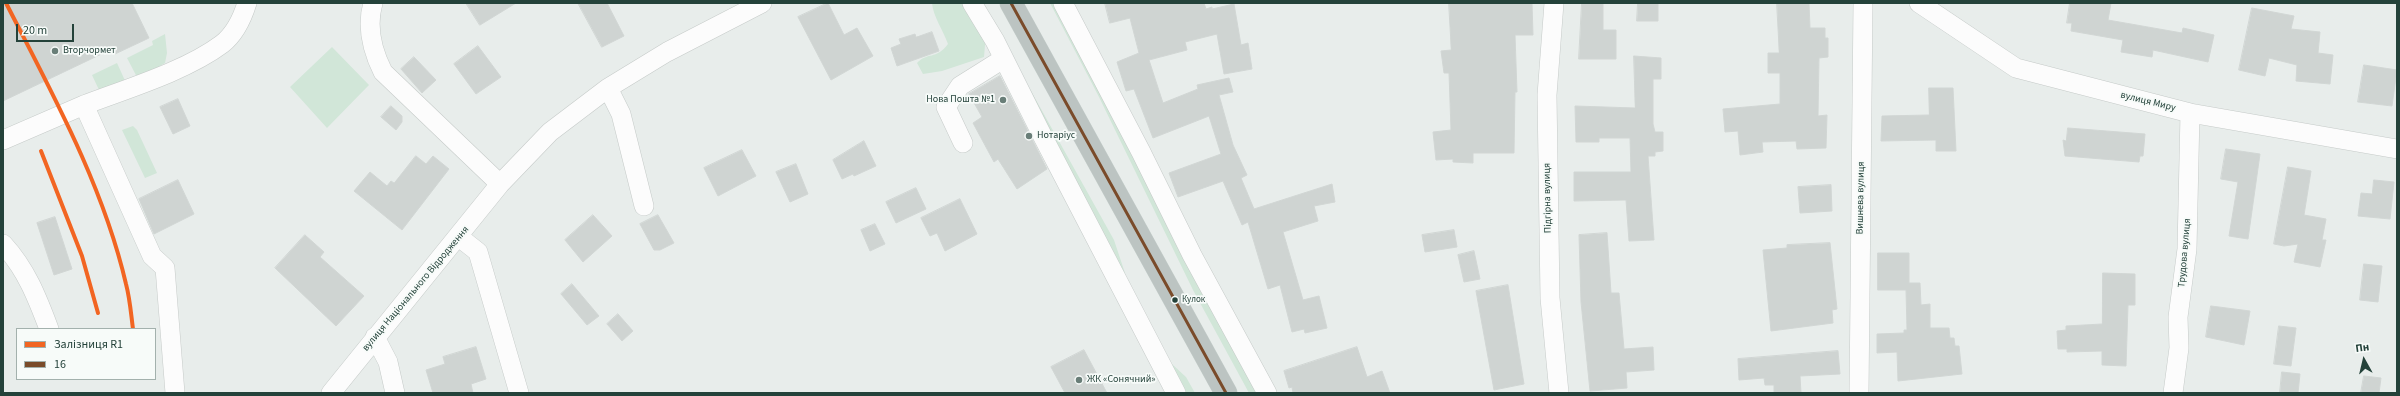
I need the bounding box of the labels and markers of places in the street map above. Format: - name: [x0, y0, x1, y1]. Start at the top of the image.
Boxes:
- place label: Вторчормет: [63, 45, 116, 57]
- marker: Вторчормет: [50, 46, 60, 56]
- place label: Нова Пошта №1: [926, 94, 995, 106]
- marker: Нова Пошта №1: [998, 95, 1008, 105]
- place label: Нотаріус: [1037, 130, 1075, 142]
- marker: Нотаріус: [1024, 131, 1034, 141]
- marker: Кулок: [1170, 295, 1180, 305]
- place label: Кулок: [1182, 295, 1205, 305]
- place label: ЖК «Сонячний»: [1087, 374, 1156, 386]
- marker: ЖК «Сонячний»: [1074, 375, 1084, 385]

